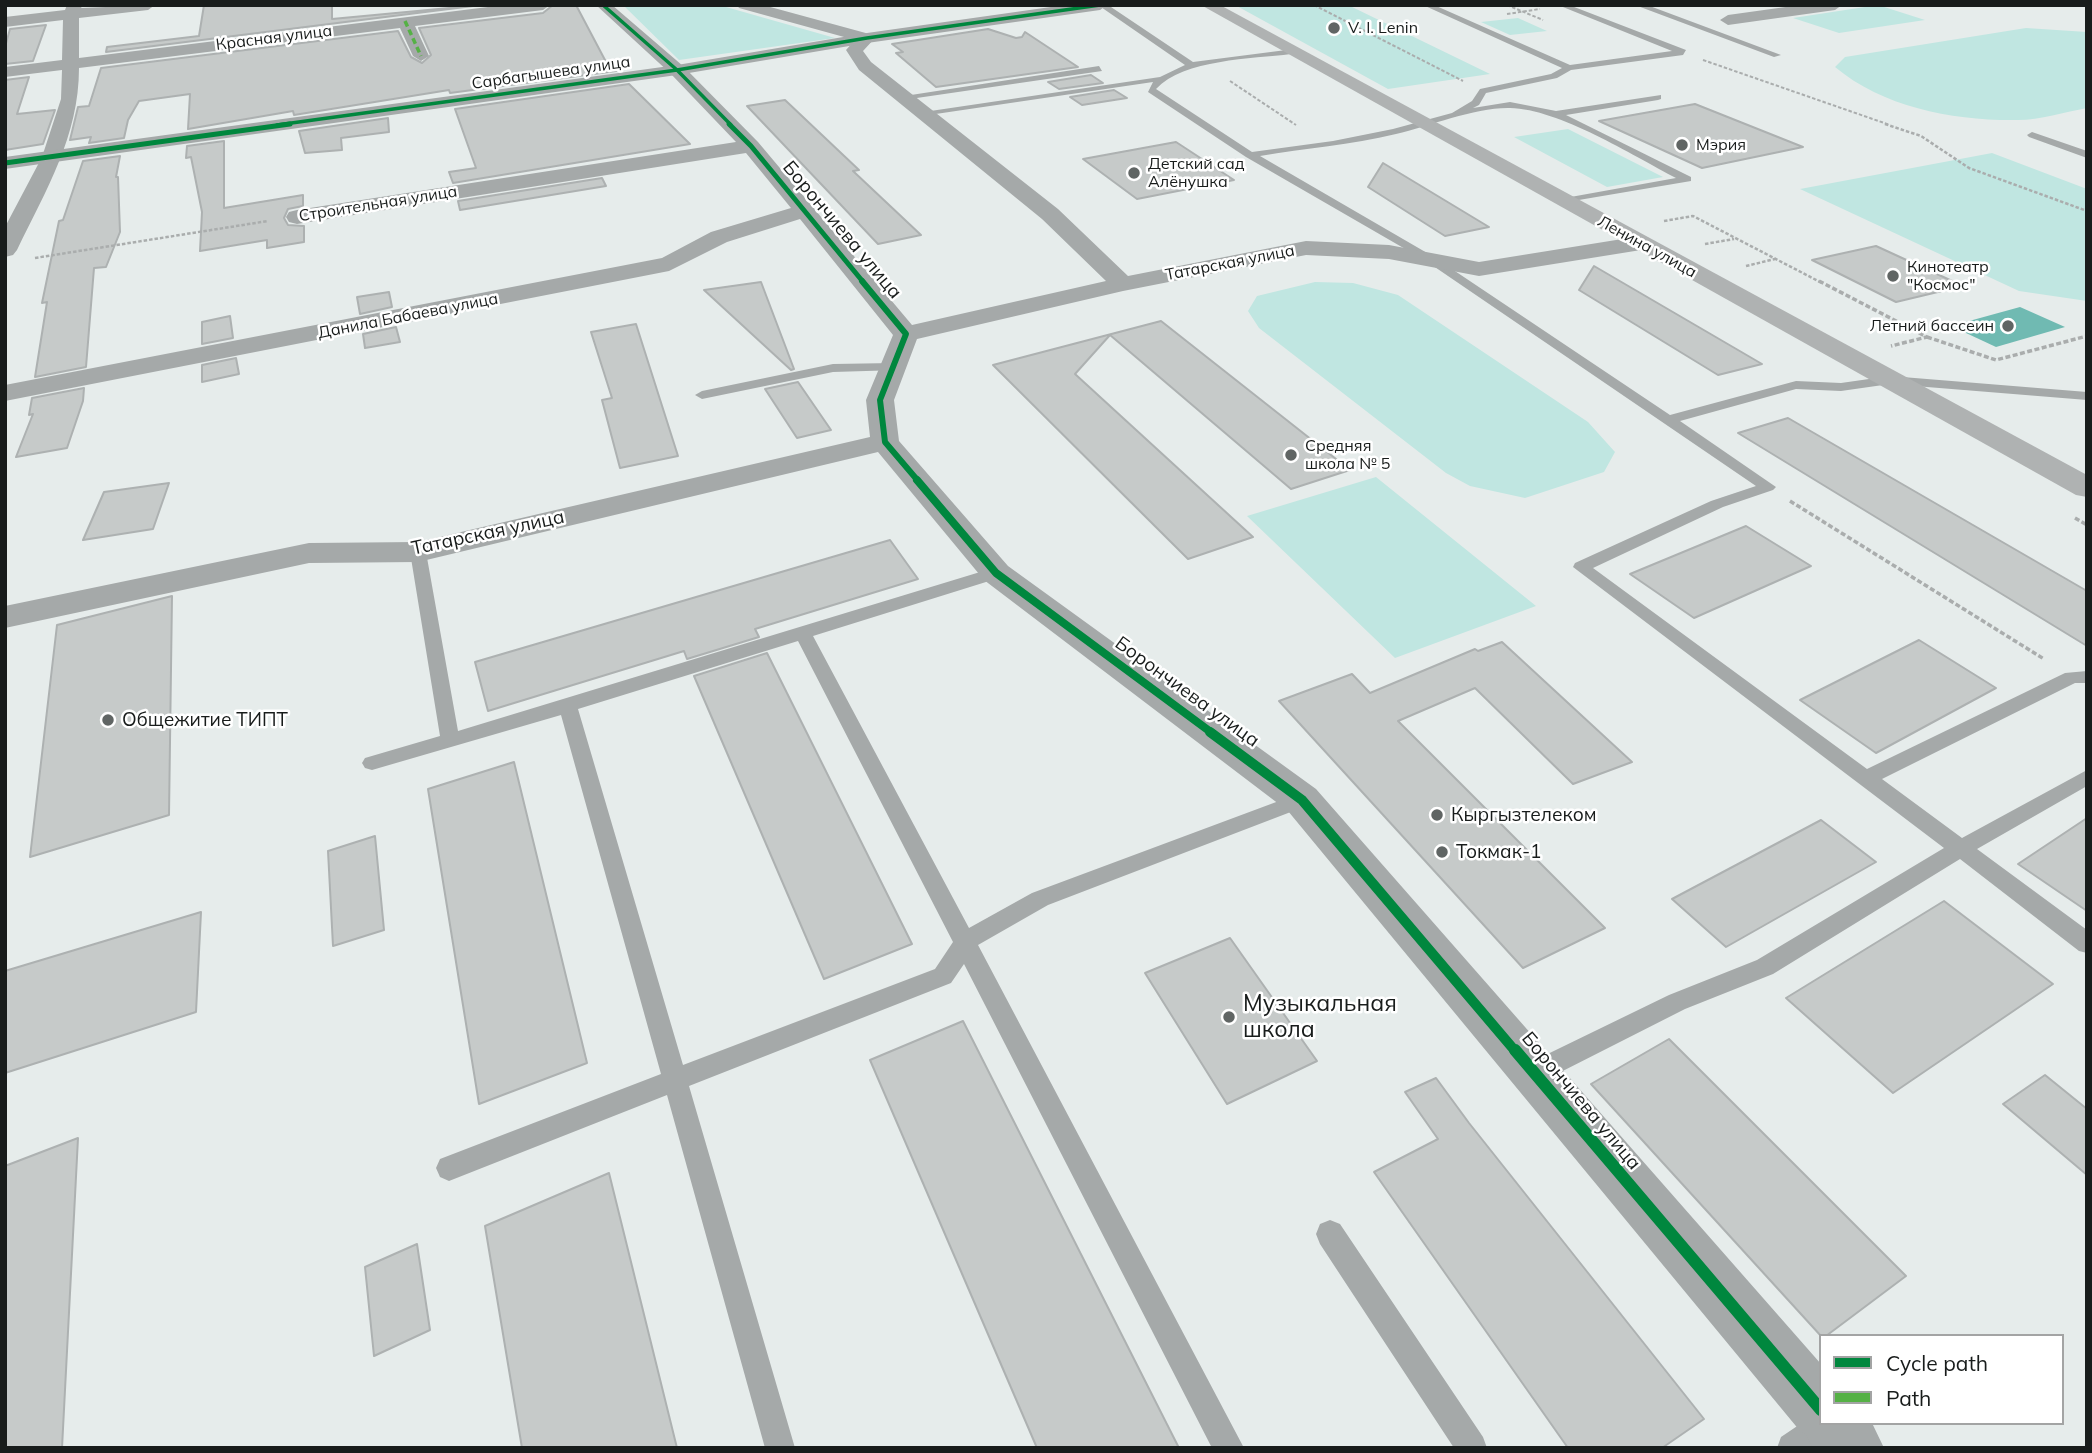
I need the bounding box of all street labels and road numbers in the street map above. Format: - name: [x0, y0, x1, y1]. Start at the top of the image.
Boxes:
- street label: Красная улица: [215, 21, 333, 55]
- street label: Сарбагышева улица: [471, 52, 631, 94]
- street label: Борончиева улица: [778, 156, 906, 304]
- street label: Строительная улица: [297, 182, 459, 226]
- street label: Ленина улица: [1594, 212, 1700, 282]
- street label: Татарская улица: [1164, 241, 1296, 285]
- street label: Данила Бабаева улица: [316, 289, 500, 343]
- street label: Татарская улица: [410, 506, 566, 560]
- street label: Борончиева улица: [1110, 632, 1264, 752]
- street label: Борончиева улица: [1517, 1027, 1645, 1175]

